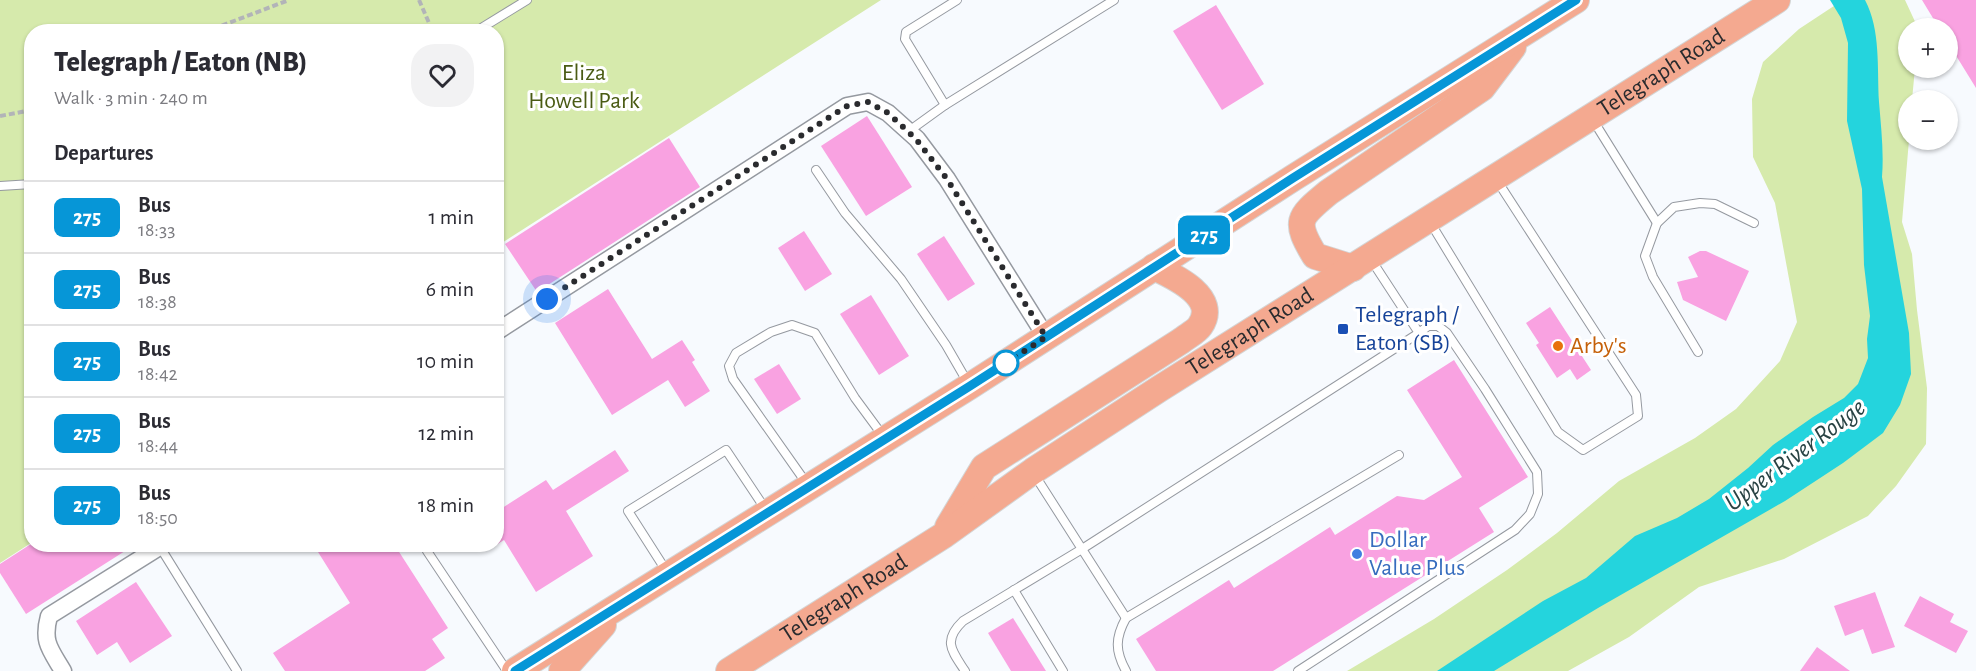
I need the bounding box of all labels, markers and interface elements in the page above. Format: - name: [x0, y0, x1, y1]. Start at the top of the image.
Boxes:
- map controls: [1898, 18, 1958, 150]
- button: +: [1898, 18, 1958, 78]
- street label: Telegraph Road: [1594, 24, 1729, 121]
- button: heart: [411, 44, 474, 107]
- text: Telegraph / Eaton (NB): [54, 49, 307, 77]
- park label: Eliza Howell Park: [528, 61, 640, 113]
- text: Walk · 3 min · 240 m: [54, 88, 208, 108]
- button: −: [1898, 90, 1958, 150]
- text: Departures: [54, 142, 154, 164]
- text: Bus: [138, 194, 171, 216]
- text: 1 min: [429, 206, 474, 228]
- text: 275: [73, 207, 101, 228]
- line badge: 275: [1170, 216, 1238, 254]
- text: 18:33: [138, 220, 175, 240]
- text: 275: [1190, 225, 1218, 246]
- text: Bus: [138, 266, 171, 288]
- text: 6 min: [426, 278, 474, 300]
- text: 275: [73, 279, 101, 300]
- street label: Telegraph Road: [1182, 283, 1318, 380]
- your location: [532, 284, 562, 314]
- text: 18:38: [138, 292, 177, 312]
- place label: Telegraph / Eaton (SB): [1355, 303, 1459, 355]
- marker: Telegraph / Eaton (SB): [1336, 322, 1350, 336]
- place label: Arby's: [1570, 334, 1627, 358]
- text: Bus: [138, 338, 171, 360]
- marker: Arby's: [1551, 339, 1565, 353]
- text: 10 min: [417, 350, 474, 372]
- unlabelled marker: [993, 350, 1019, 376]
- text: 275: [73, 351, 101, 372]
- text: 18:42: [138, 364, 178, 384]
- water label: Upper River Rouge: [1720, 394, 1870, 516]
- text: Bus: [138, 410, 171, 432]
- text: 12 min: [419, 422, 474, 444]
- text: 275: [73, 423, 101, 444]
- text: 18:44: [138, 436, 178, 456]
- text: Bus: [138, 482, 171, 504]
- text: 18 min: [418, 494, 474, 516]
- text: 275: [73, 495, 101, 516]
- text: 18:50: [138, 508, 178, 528]
- place label: Dollar Value Plus: [1369, 528, 1465, 580]
- marker: Dollar Value Plus: [1350, 547, 1364, 561]
- street label: Telegraph Road: [776, 549, 912, 647]

